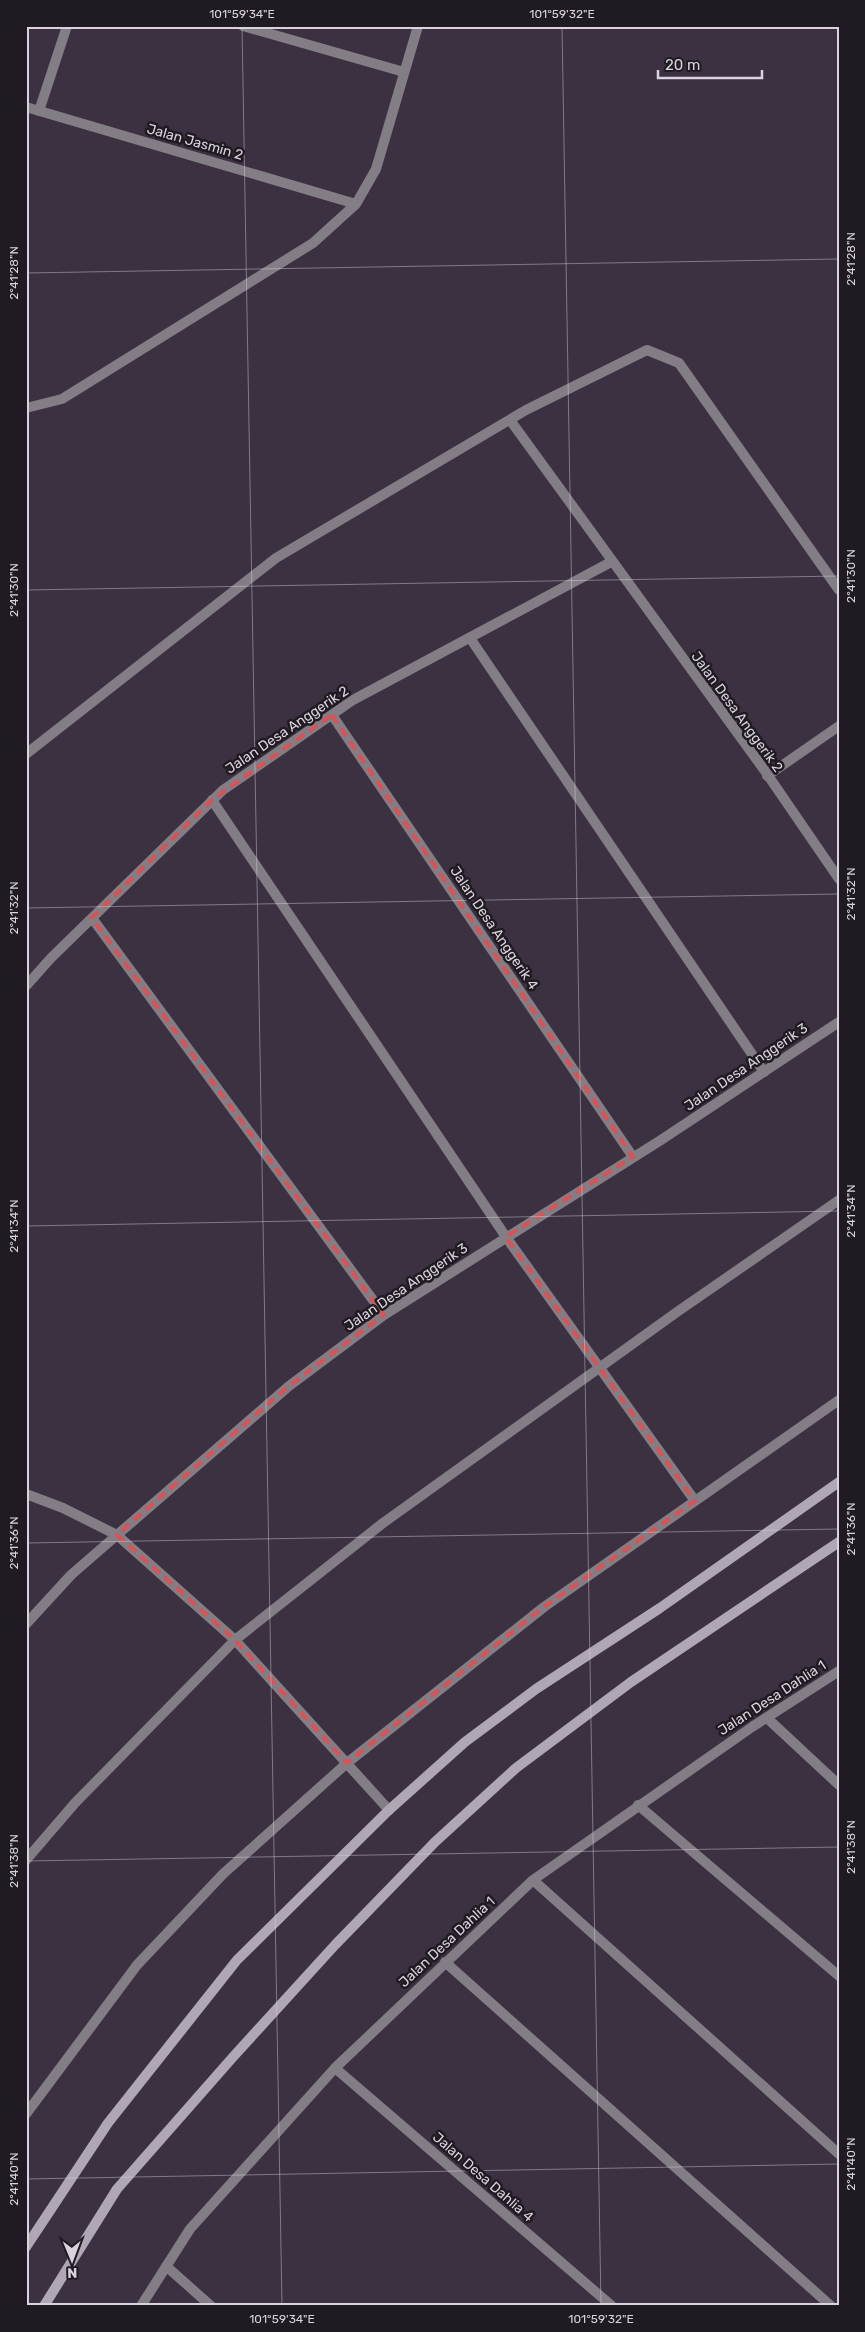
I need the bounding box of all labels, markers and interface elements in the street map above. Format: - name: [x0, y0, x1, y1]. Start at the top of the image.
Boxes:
- text: 101°59'34"E: [209, 7, 275, 21]
- text: 101°59'32"E: [529, 7, 595, 21]
- scale bar: [658, 48, 761, 80]
- text: 20 m: [665, 56, 700, 74]
- street label: Jalan Jasmin 2: [145, 120, 245, 164]
- text: 2°41'28"N: [844, 232, 858, 286]
- text: 2°41'28"N: [7, 246, 21, 300]
- text: 2°41'30"N: [844, 549, 858, 603]
- text: 2°41'30"N: [7, 563, 21, 617]
- street label: Jalan Desa Anggerik 2: [688, 648, 786, 776]
- street label: Jalan Desa Anggerik 2: [222, 682, 352, 778]
- street label: Jalan Desa Anggerik 4: [446, 863, 542, 993]
- text: 2°41'32"N: [844, 867, 858, 921]
- text: 2°41'32"N: [7, 881, 21, 935]
- street label: Jalan Desa Anggerik 3: [681, 1019, 811, 1115]
- text: 2°41'34"N: [844, 1184, 858, 1238]
- text: 2°41'34"N: [7, 1199, 21, 1253]
- street label: Jalan Desa Anggerik 3: [341, 1239, 471, 1335]
- text: 2°41'36"N: [844, 1503, 858, 1556]
- text: 2°41'36"N: [7, 1517, 21, 1570]
- street label: Jalan Desa Dahlia 1: [715, 1657, 829, 1739]
- text: 2°41'38"N: [844, 1820, 858, 1874]
- text: 2°41'38"N: [7, 1834, 21, 1888]
- street label: Jalan Desa Dahlia 1: [395, 1893, 499, 1991]
- street label: Jalan Desa Dahlia 4: [429, 2129, 537, 2226]
- text: 2°41'40"N: [844, 2137, 858, 2191]
- text: 2°41'40"N: [7, 2152, 21, 2206]
- north arrow: [48, 2234, 98, 2284]
- text: N: [67, 2264, 77, 2281]
- text: 101°59'34"E: [249, 2312, 315, 2326]
- text: 101°59'32"E: [568, 2312, 634, 2326]

